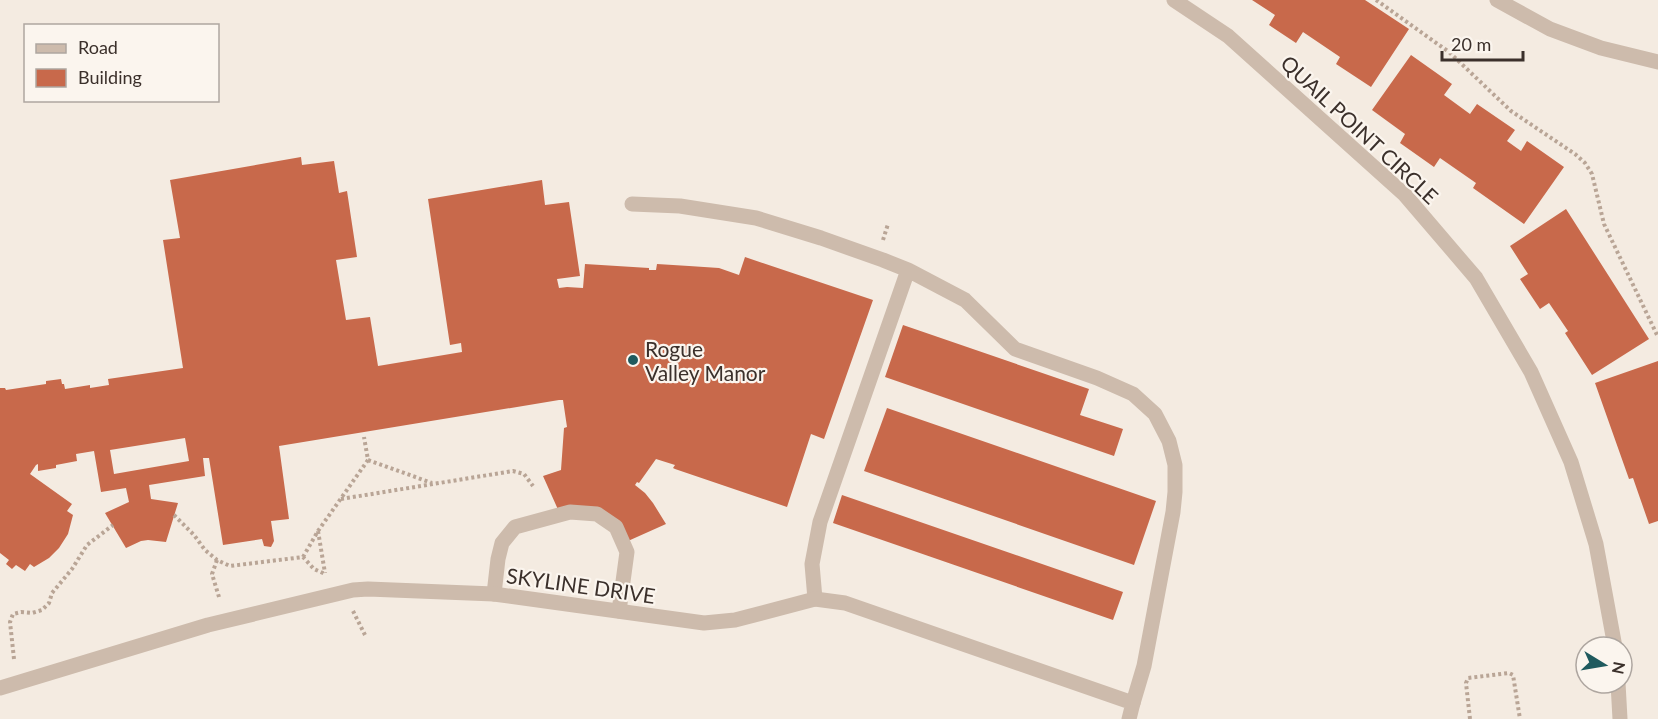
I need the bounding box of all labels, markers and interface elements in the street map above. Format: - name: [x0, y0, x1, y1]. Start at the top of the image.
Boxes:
- legend: [24, 24, 219, 102]
- scale bar: [1442, 24, 1523, 62]
- text: 20 m: [1451, 33, 1491, 55]
- text: Road: [78, 36, 118, 58]
- street label: QUAIL POINT CIRCLE: [1276, 50, 1444, 208]
- text: Building: [78, 66, 142, 88]
- place label: Rogue Valley Manor: [645, 336, 766, 385]
- marker: Rogue Valley Manor: [626, 353, 640, 367]
- street label: SKYLINE DRIVE: [505, 562, 657, 608]
- north arrow: [1574, 635, 1634, 695]
- text: N: [1609, 660, 1630, 676]

